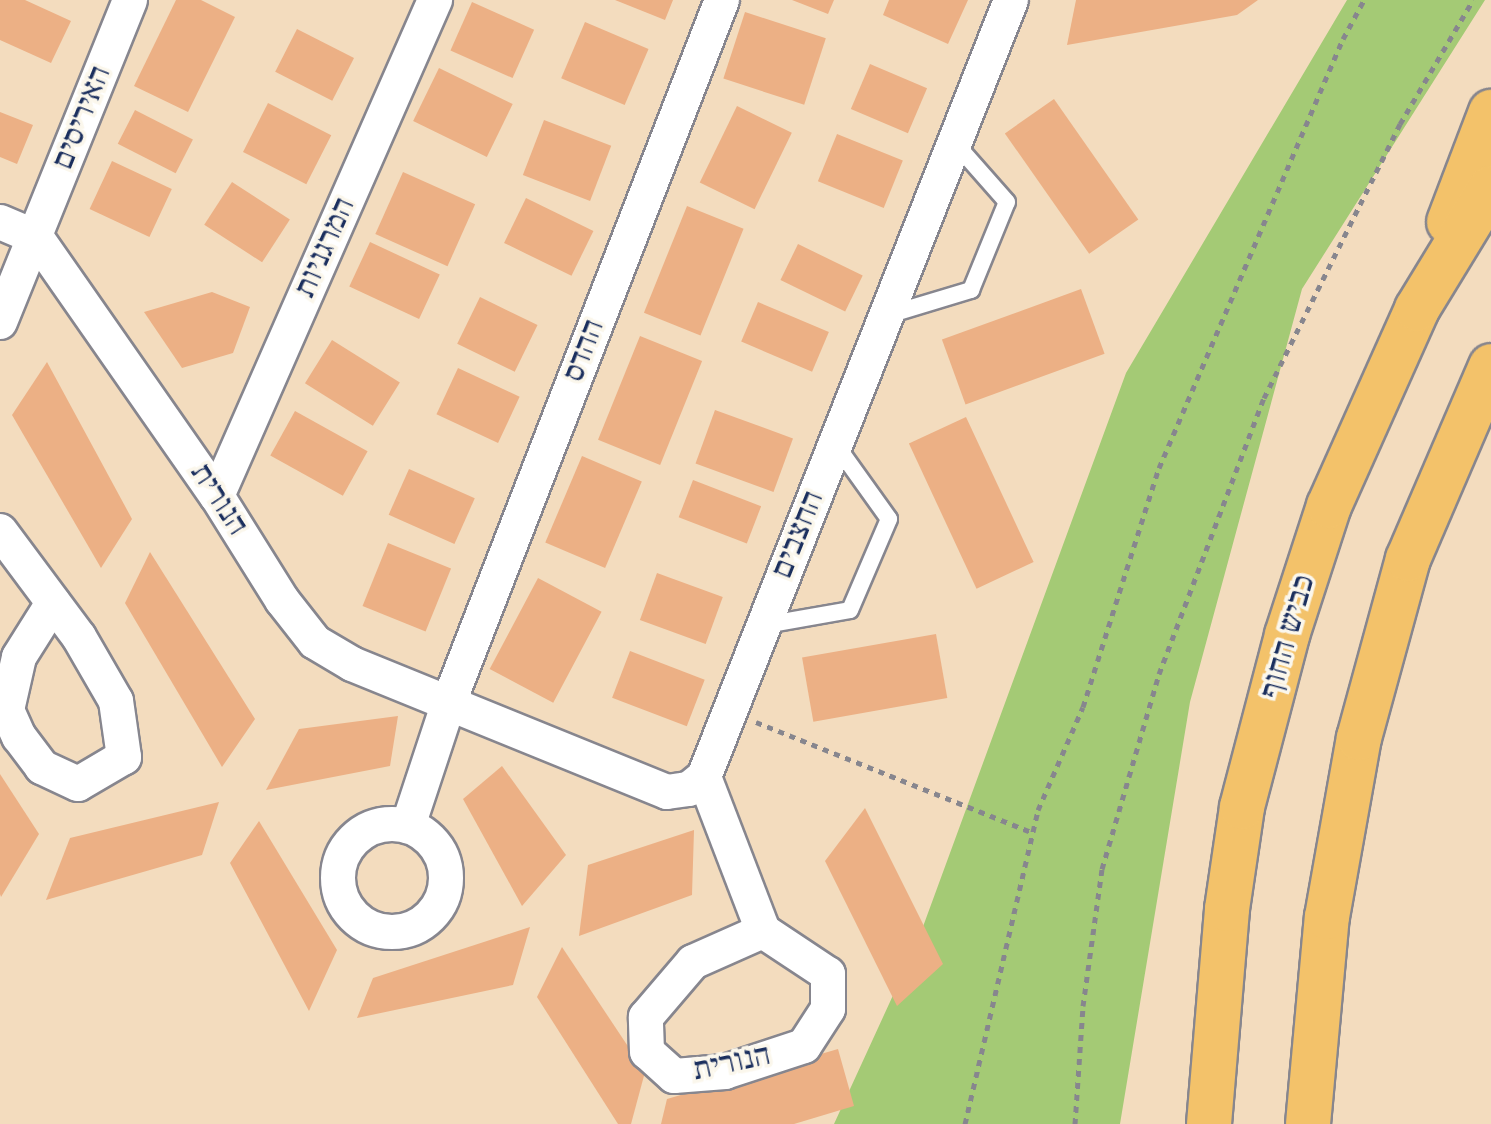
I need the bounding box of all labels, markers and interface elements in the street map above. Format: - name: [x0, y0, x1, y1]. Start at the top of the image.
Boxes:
- street label: האיריסים: [45, 61, 121, 175]
- street label: המרגניות: [287, 192, 365, 304]
- street label: ההדס: [556, 314, 614, 388]
- street label: הנורית: [181, 457, 255, 543]
- street label: החצבים: [764, 486, 834, 584]
- street label: כביש החוף: [1253, 571, 1325, 703]
- street label: הנורית: [690, 1037, 774, 1091]

